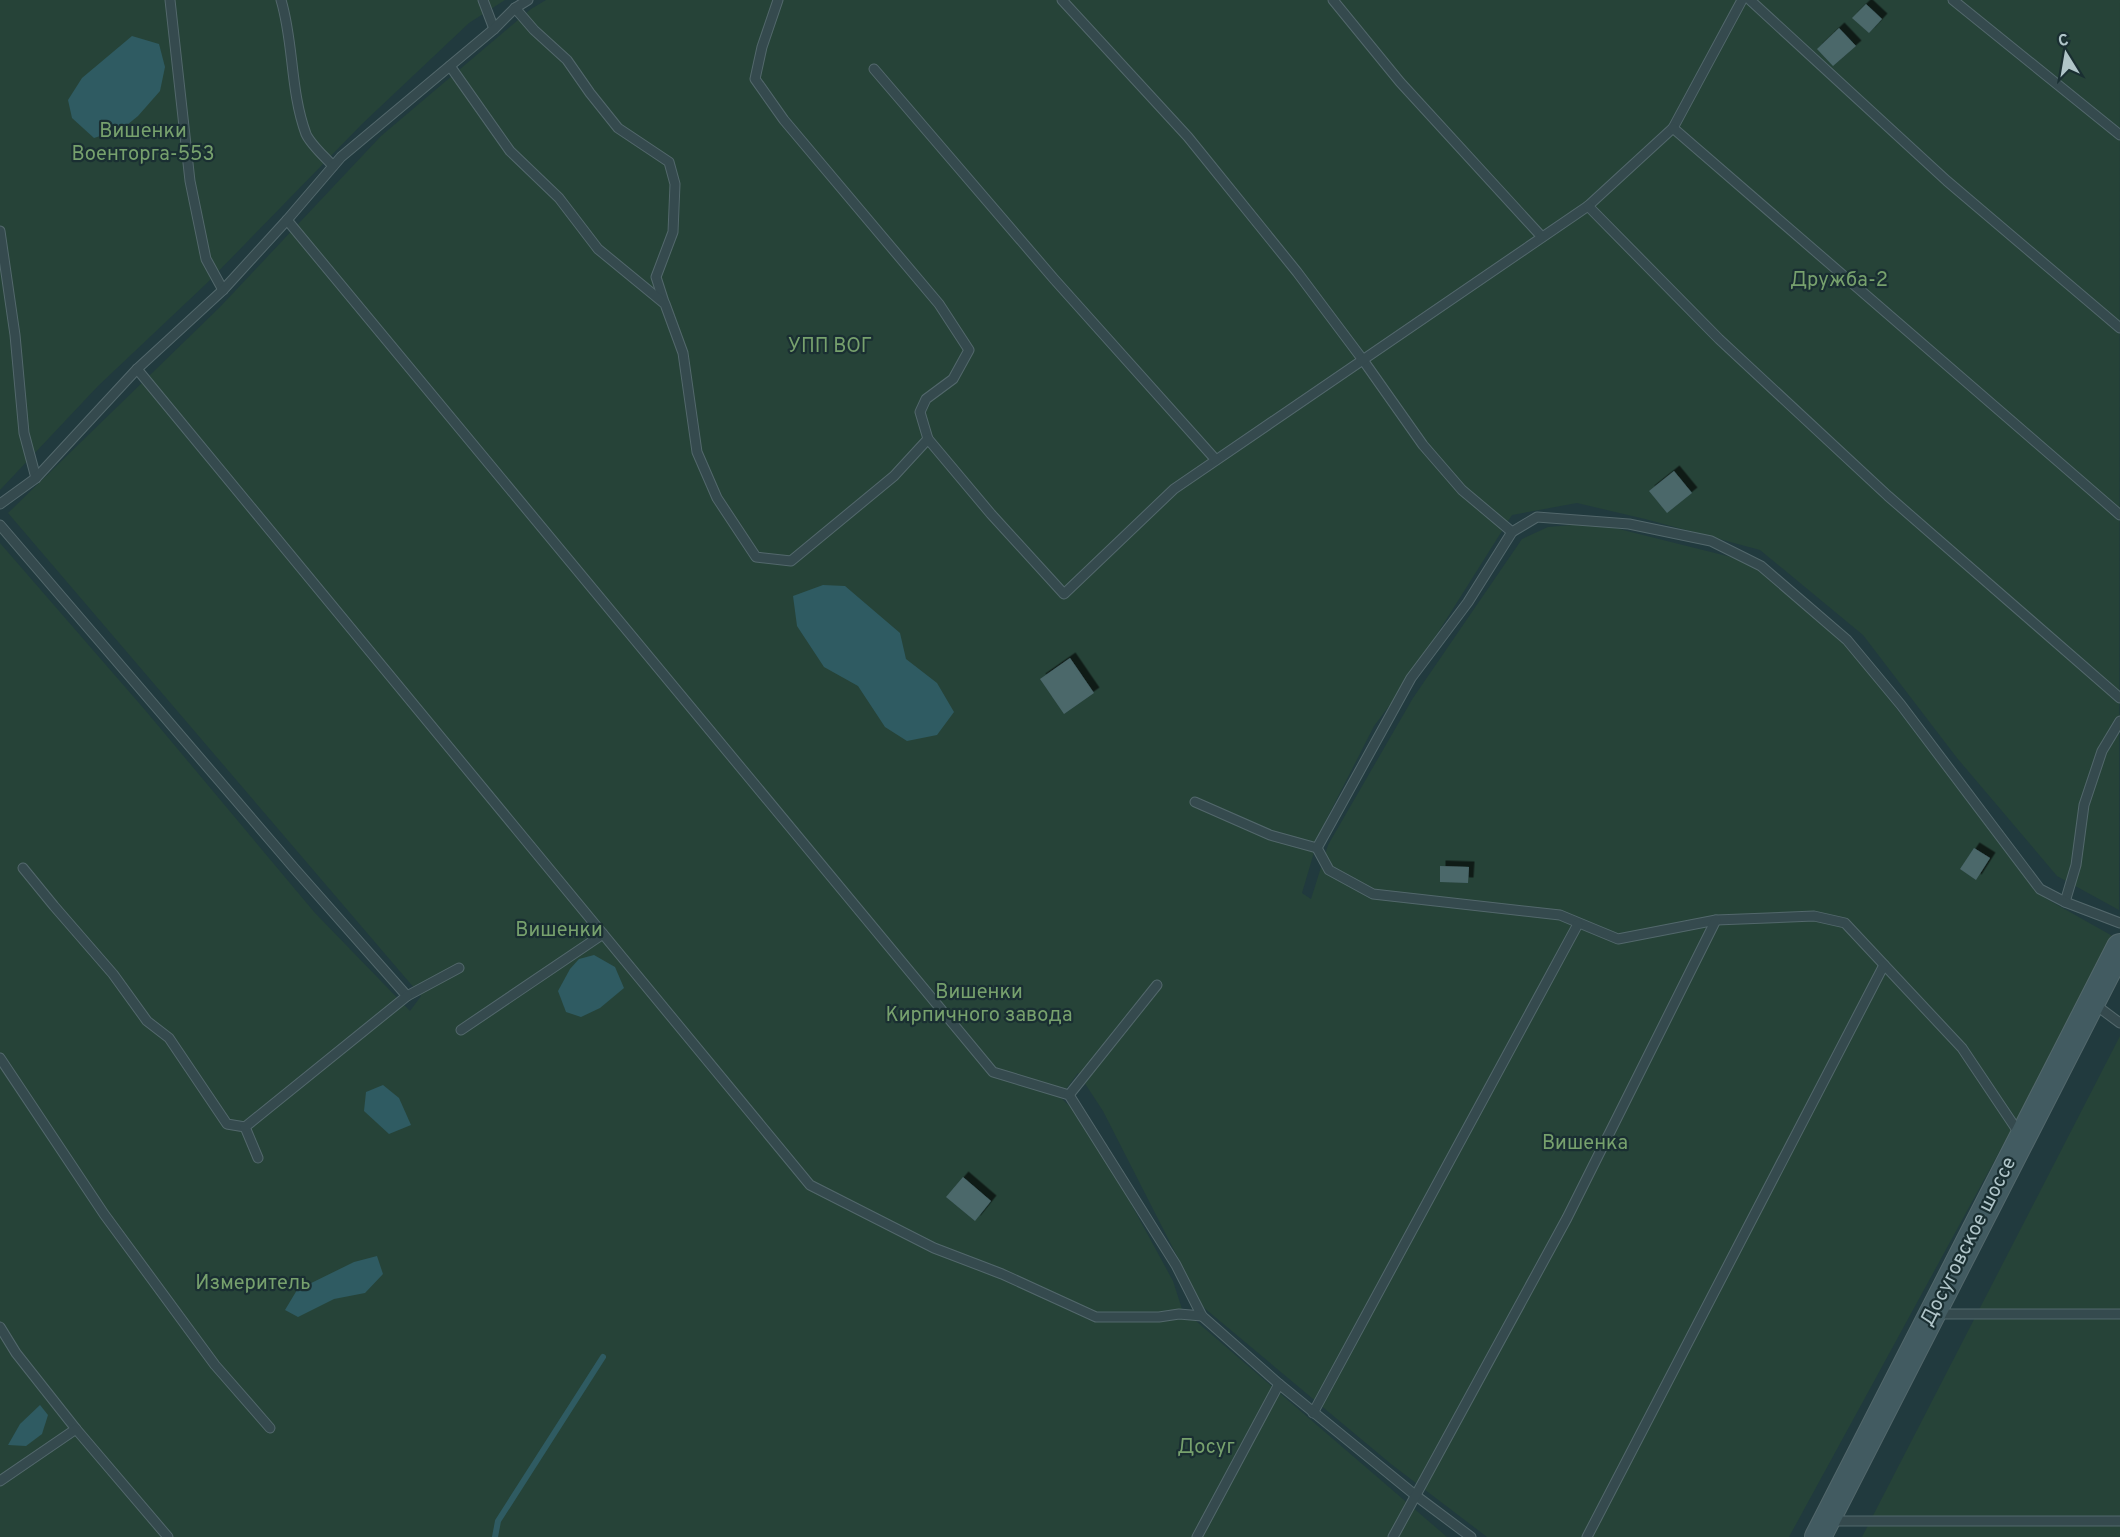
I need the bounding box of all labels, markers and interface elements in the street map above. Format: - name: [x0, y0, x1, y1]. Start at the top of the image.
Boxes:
- north arrow: [2036, 24, 2096, 84]
- text: С: [2057, 30, 2070, 52]
- park label: Вишенки Военторга-553: [71, 119, 215, 168]
- park label: Дружба-2: [1790, 268, 1888, 294]
- park label: УПП ВОГ: [788, 334, 872, 360]
- park label: Вишенки: [515, 918, 603, 944]
- park label: Вишенки Кирпичного завода: [885, 980, 1073, 1029]
- park label: Вишенка: [1542, 1131, 1628, 1157]
- street label: Досуговское шоссе: [1915, 1153, 2023, 1331]
- park label: Измеритель: [195, 1271, 311, 1297]
- park label: Досуг: [1177, 1435, 1235, 1461]

